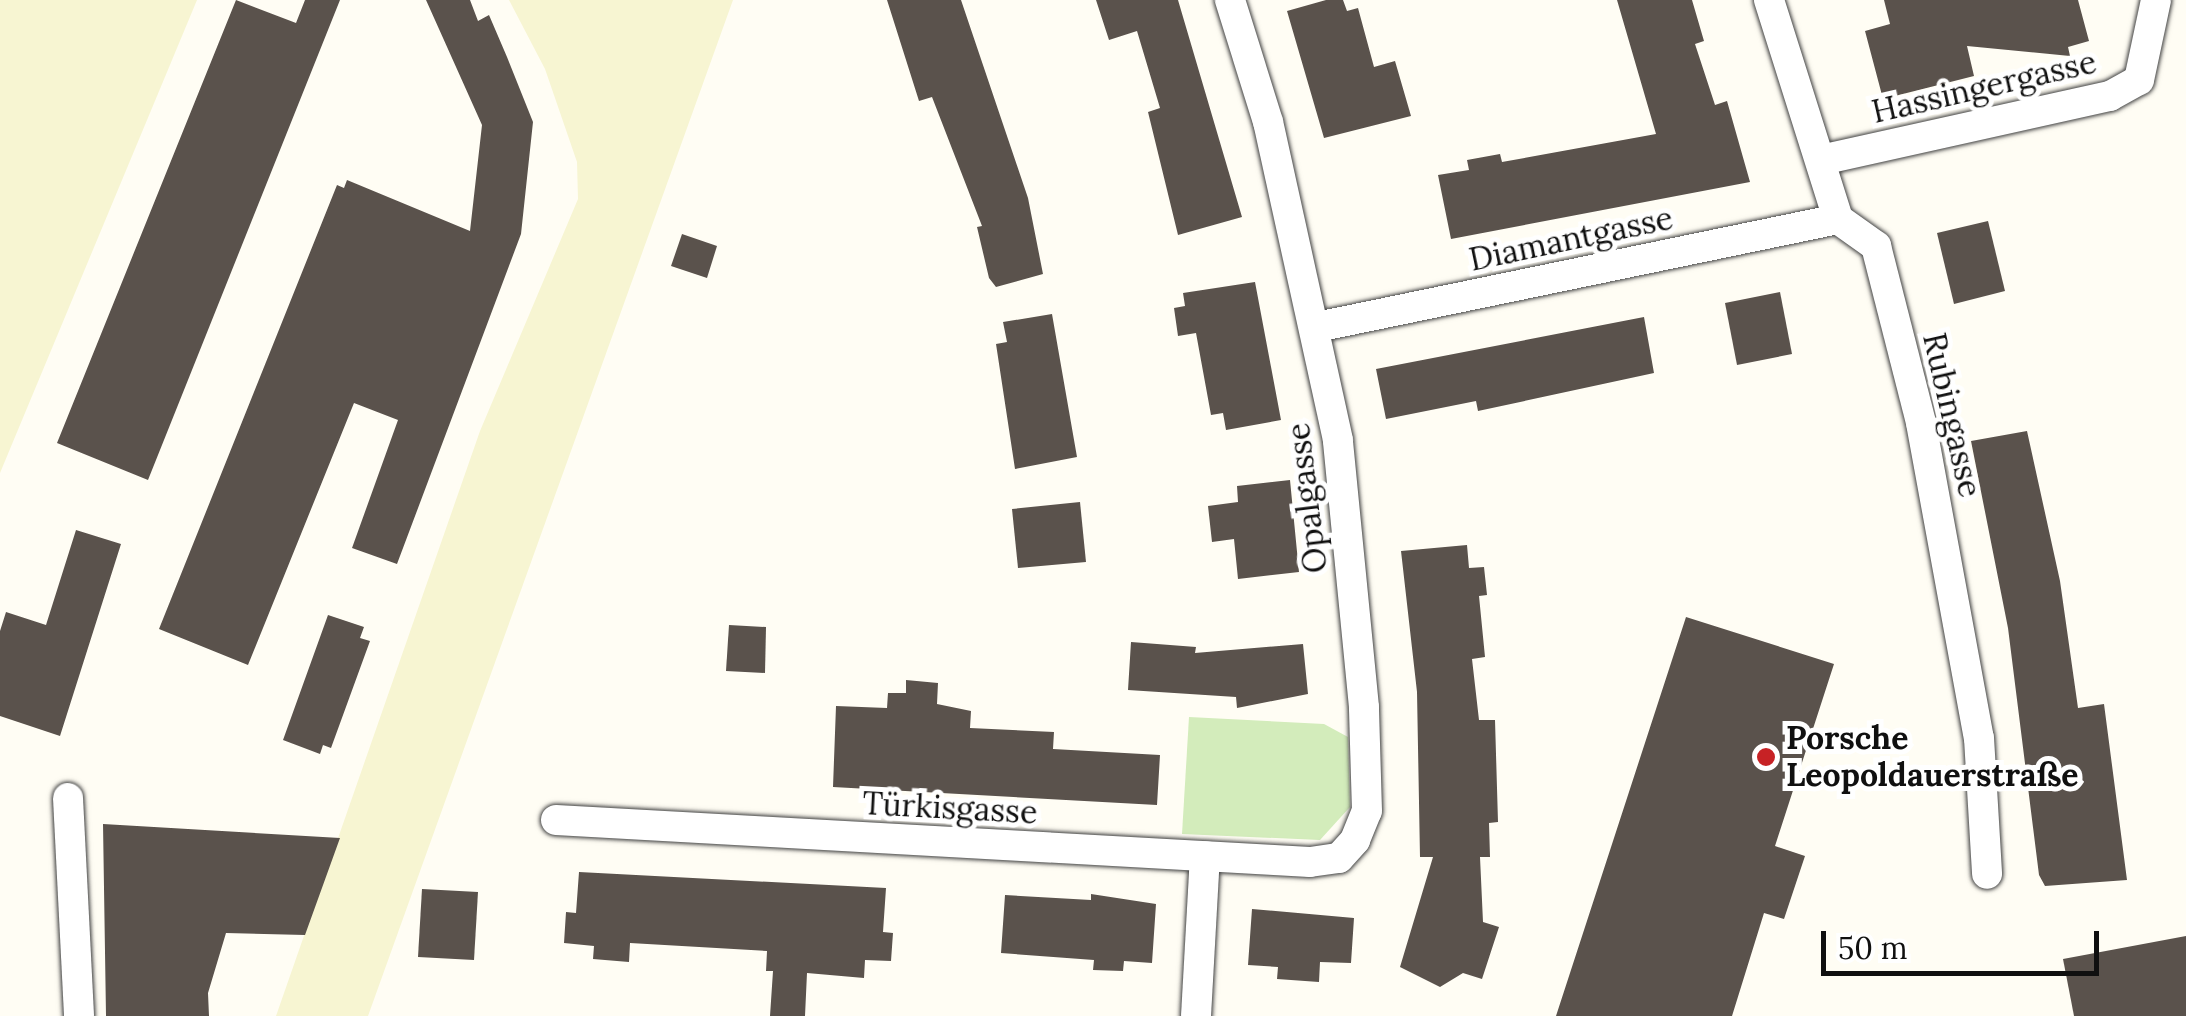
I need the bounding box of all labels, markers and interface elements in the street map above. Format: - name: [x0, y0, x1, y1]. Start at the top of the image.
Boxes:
- street label: Hassingergasse: [1868, 43, 2100, 131]
- street label: Diamantgasse: [1466, 199, 1676, 279]
- street label: Rubingasse: [1914, 329, 1990, 501]
- street label: Opalgasse: [1279, 421, 1335, 575]
- place label: Porsche Leopoldauerstraße: [1786, 720, 2079, 795]
- marker: Porsche Leopoldauerstraße: [1755, 746, 1777, 768]
- street label: Türkisgasse: [862, 784, 1038, 832]
- scale bar: [1826, 911, 2104, 973]
- text: 50 m: [1838, 929, 1908, 967]

